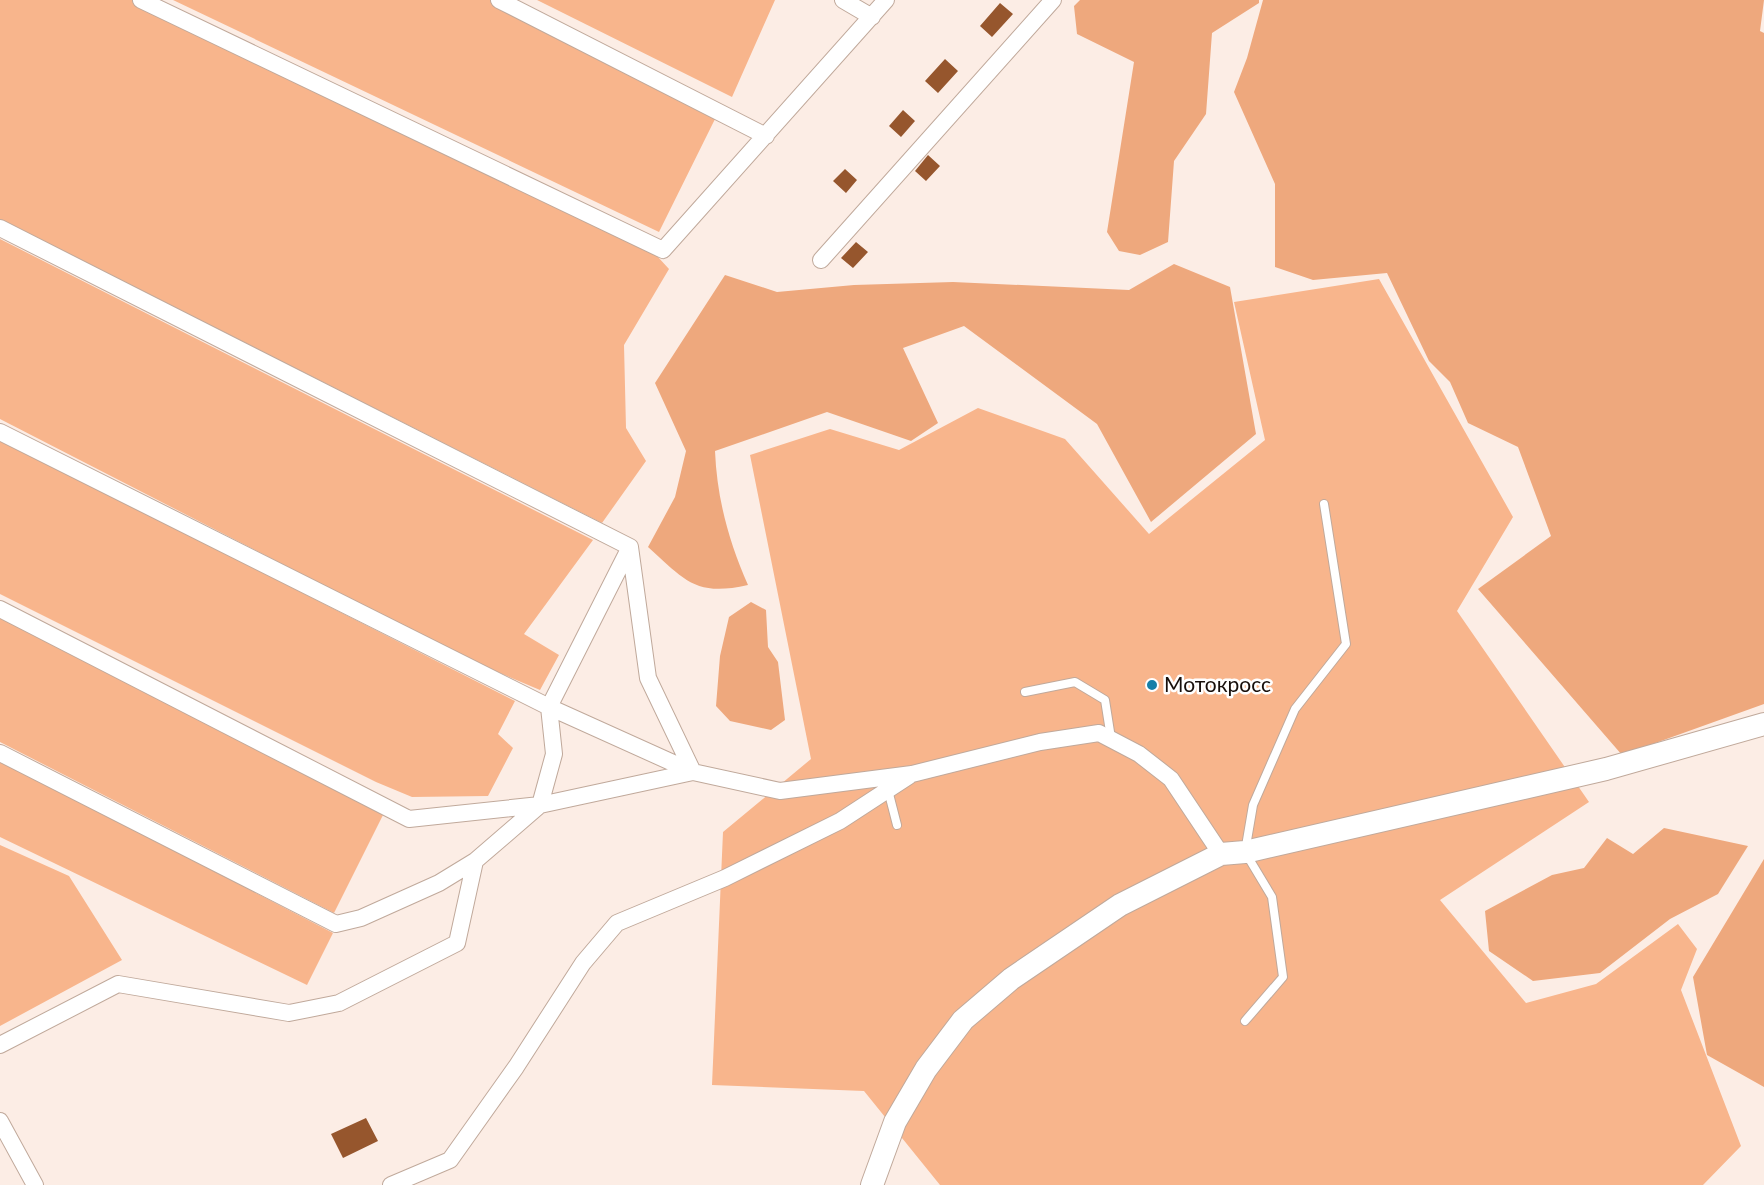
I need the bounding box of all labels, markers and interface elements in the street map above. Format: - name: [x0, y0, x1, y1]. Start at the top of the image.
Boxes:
- place label: Мотокросс: [1164, 671, 1271, 696]
- marker: Мотокросс: [1145, 678, 1159, 692]

